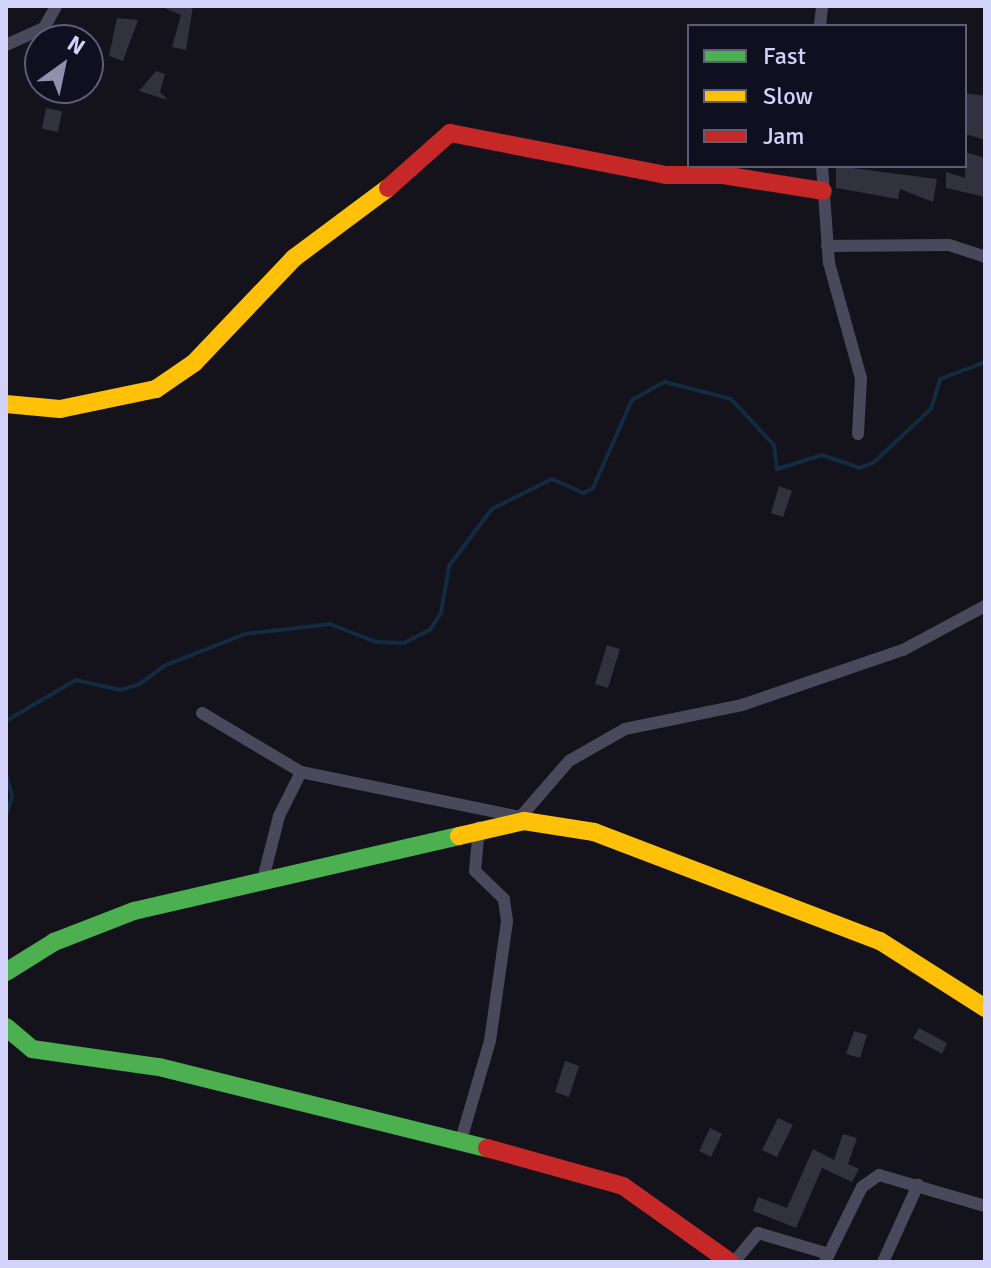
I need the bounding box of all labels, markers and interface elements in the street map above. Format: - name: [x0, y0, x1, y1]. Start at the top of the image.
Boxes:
- north arrow: [24, 24, 104, 104]
- legend: [687, 24, 967, 168]
- text: N: [62, 30, 90, 61]
- text: Fast: [763, 41, 806, 71]
- text: Slow: [763, 81, 813, 111]
- text: Jam: [763, 121, 804, 151]

